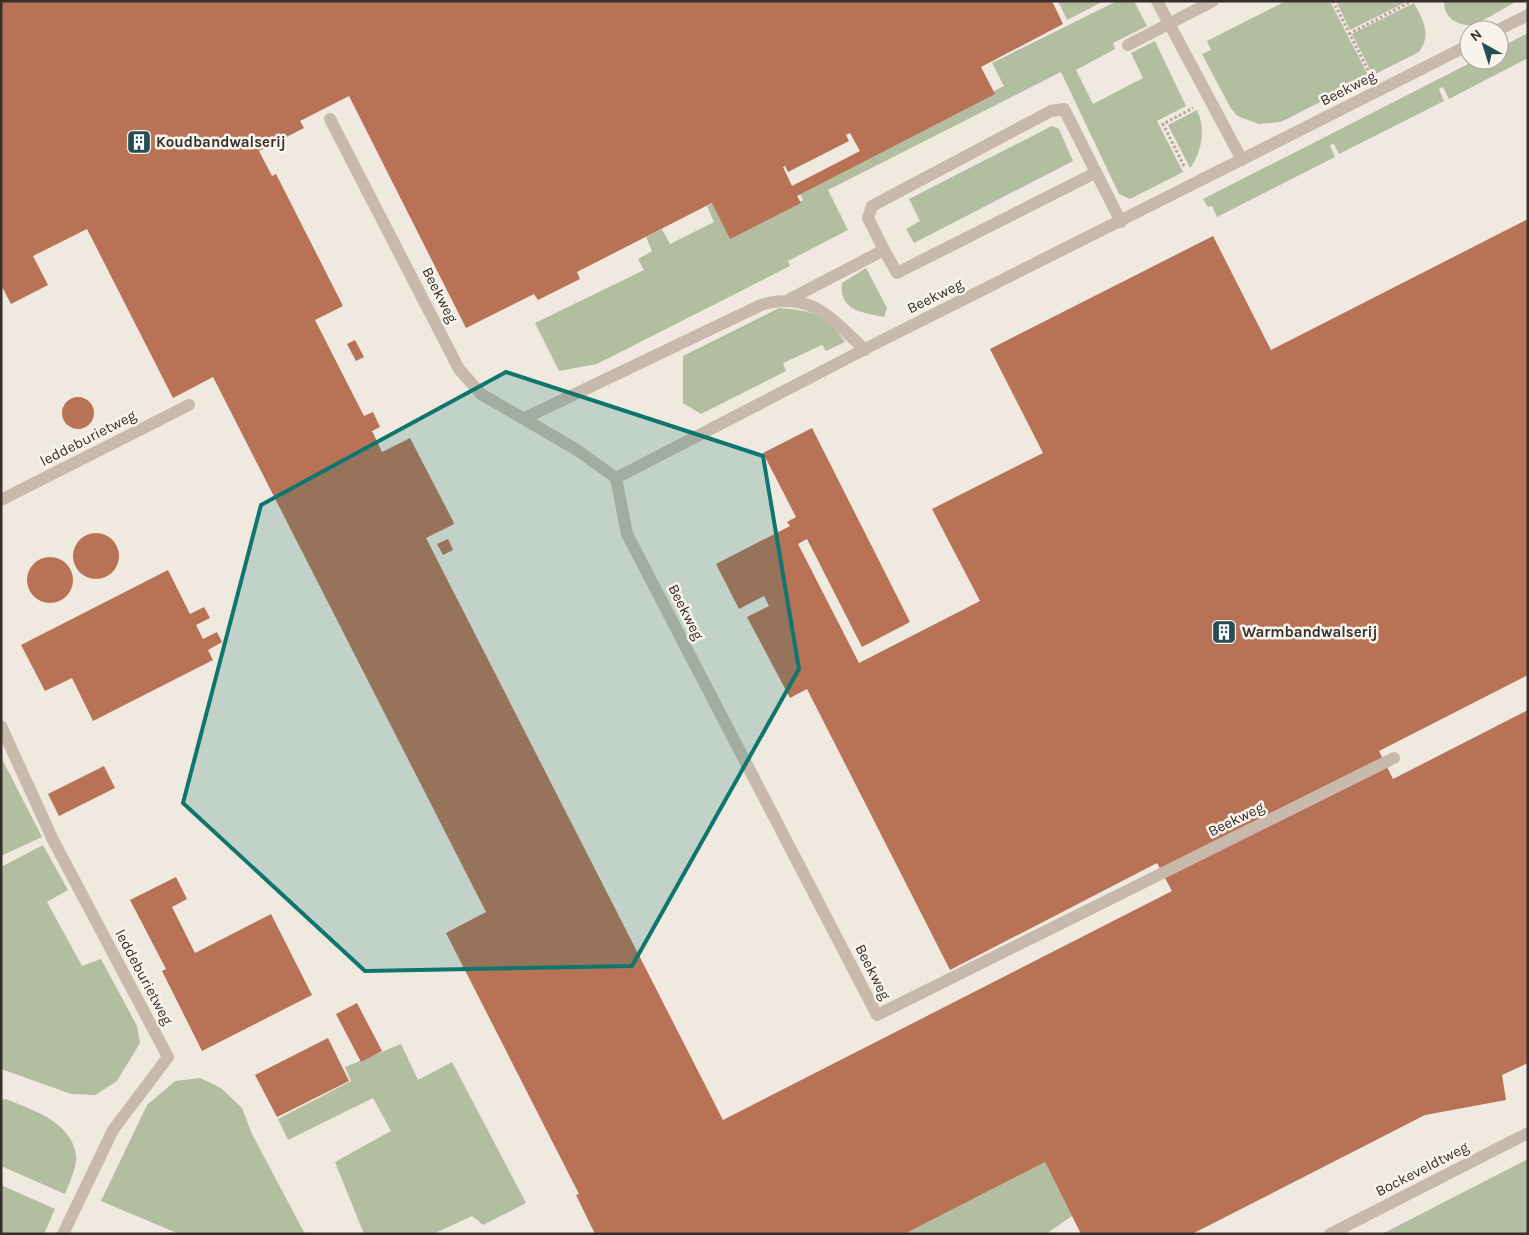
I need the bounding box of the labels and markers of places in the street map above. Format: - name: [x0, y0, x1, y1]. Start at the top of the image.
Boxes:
- building icon: Koudbandwalserij: [126, 129, 152, 155]
- place label: Koudbandwalserij: [156, 133, 286, 151]
- building icon: Warmbandwalserij: [1211, 619, 1237, 645]
- place label: Warmbandwalserij: [1242, 623, 1377, 641]

